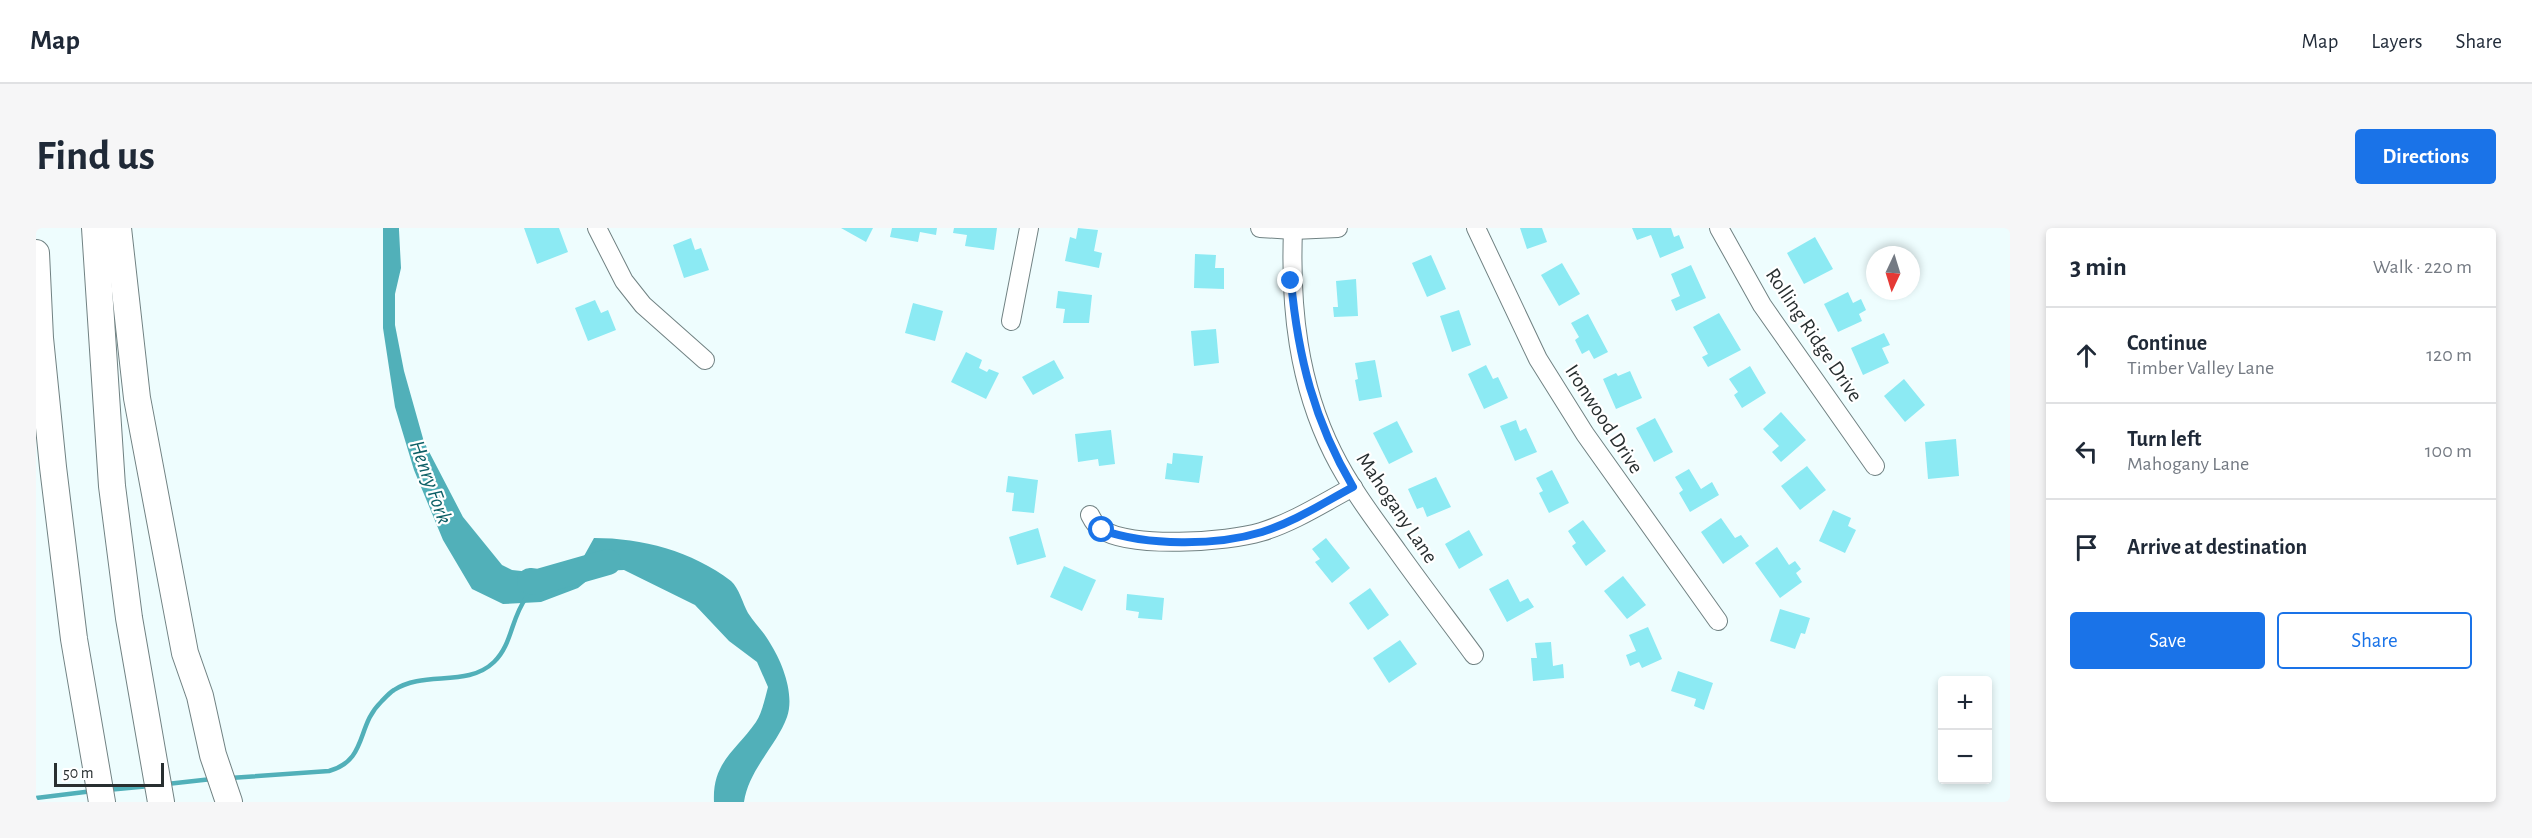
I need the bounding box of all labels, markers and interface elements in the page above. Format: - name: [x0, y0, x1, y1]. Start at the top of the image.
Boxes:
- text: Map: [30, 27, 80, 55]
- text: Map: [2302, 31, 2338, 52]
- text: Layers: [2371, 31, 2422, 52]
- text: Share: [2455, 31, 2502, 52]
- button: Directions: [2355, 129, 2496, 184]
- text: Find us: [36, 135, 155, 177]
- north arrow: [1866, 246, 1920, 300]
- text: 3 min: [2070, 254, 2127, 280]
- text: Walk · 220 m: [2373, 257, 2472, 277]
- street label: Rolling Ridge Drive: [1762, 265, 1866, 405]
- route end: [1277, 267, 1303, 293]
- text: Continue: [2127, 332, 2207, 354]
- icon: ahead: [2070, 339, 2103, 372]
- text: 120 m: [2426, 345, 2472, 365]
- text: Timber Valley Lane: [2127, 358, 2274, 378]
- street label: Ironwood Drive: [1561, 361, 1647, 477]
- text: Turn left: [2127, 428, 2201, 450]
- icon: left: [2070, 435, 2103, 468]
- water label: Henry Fork: [406, 437, 456, 527]
- text: 100 m: [2425, 441, 2472, 461]
- street label: Mahogany Lane: [1352, 449, 1442, 567]
- text: Mahogany Lane: [2127, 454, 2249, 474]
- route start: [1088, 516, 1114, 542]
- icon: arrive: [2070, 531, 2103, 564]
- text: Arrive at destination: [2127, 536, 2307, 558]
- button: Save: [2070, 612, 2265, 669]
- button: Share: [2277, 612, 2472, 669]
- map controls: [1938, 676, 1992, 784]
- button: +: [1938, 676, 1992, 730]
- button: −: [1938, 730, 1992, 784]
- scale bar: [54, 760, 164, 788]
- text: 50 m: [63, 765, 94, 781]

